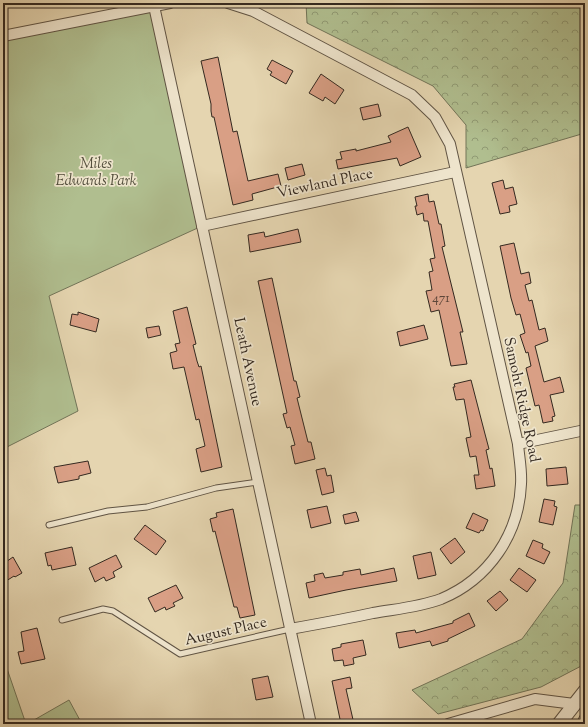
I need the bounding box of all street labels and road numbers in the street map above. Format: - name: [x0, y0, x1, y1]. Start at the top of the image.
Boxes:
- street label: Viewland Place: [275, 164, 375, 204]
- street label: Leath Avenue: [227, 316, 267, 408]
- street label: Samoht Ridge Road: [497, 335, 545, 465]
- street label: August Place: [183, 612, 269, 652]

